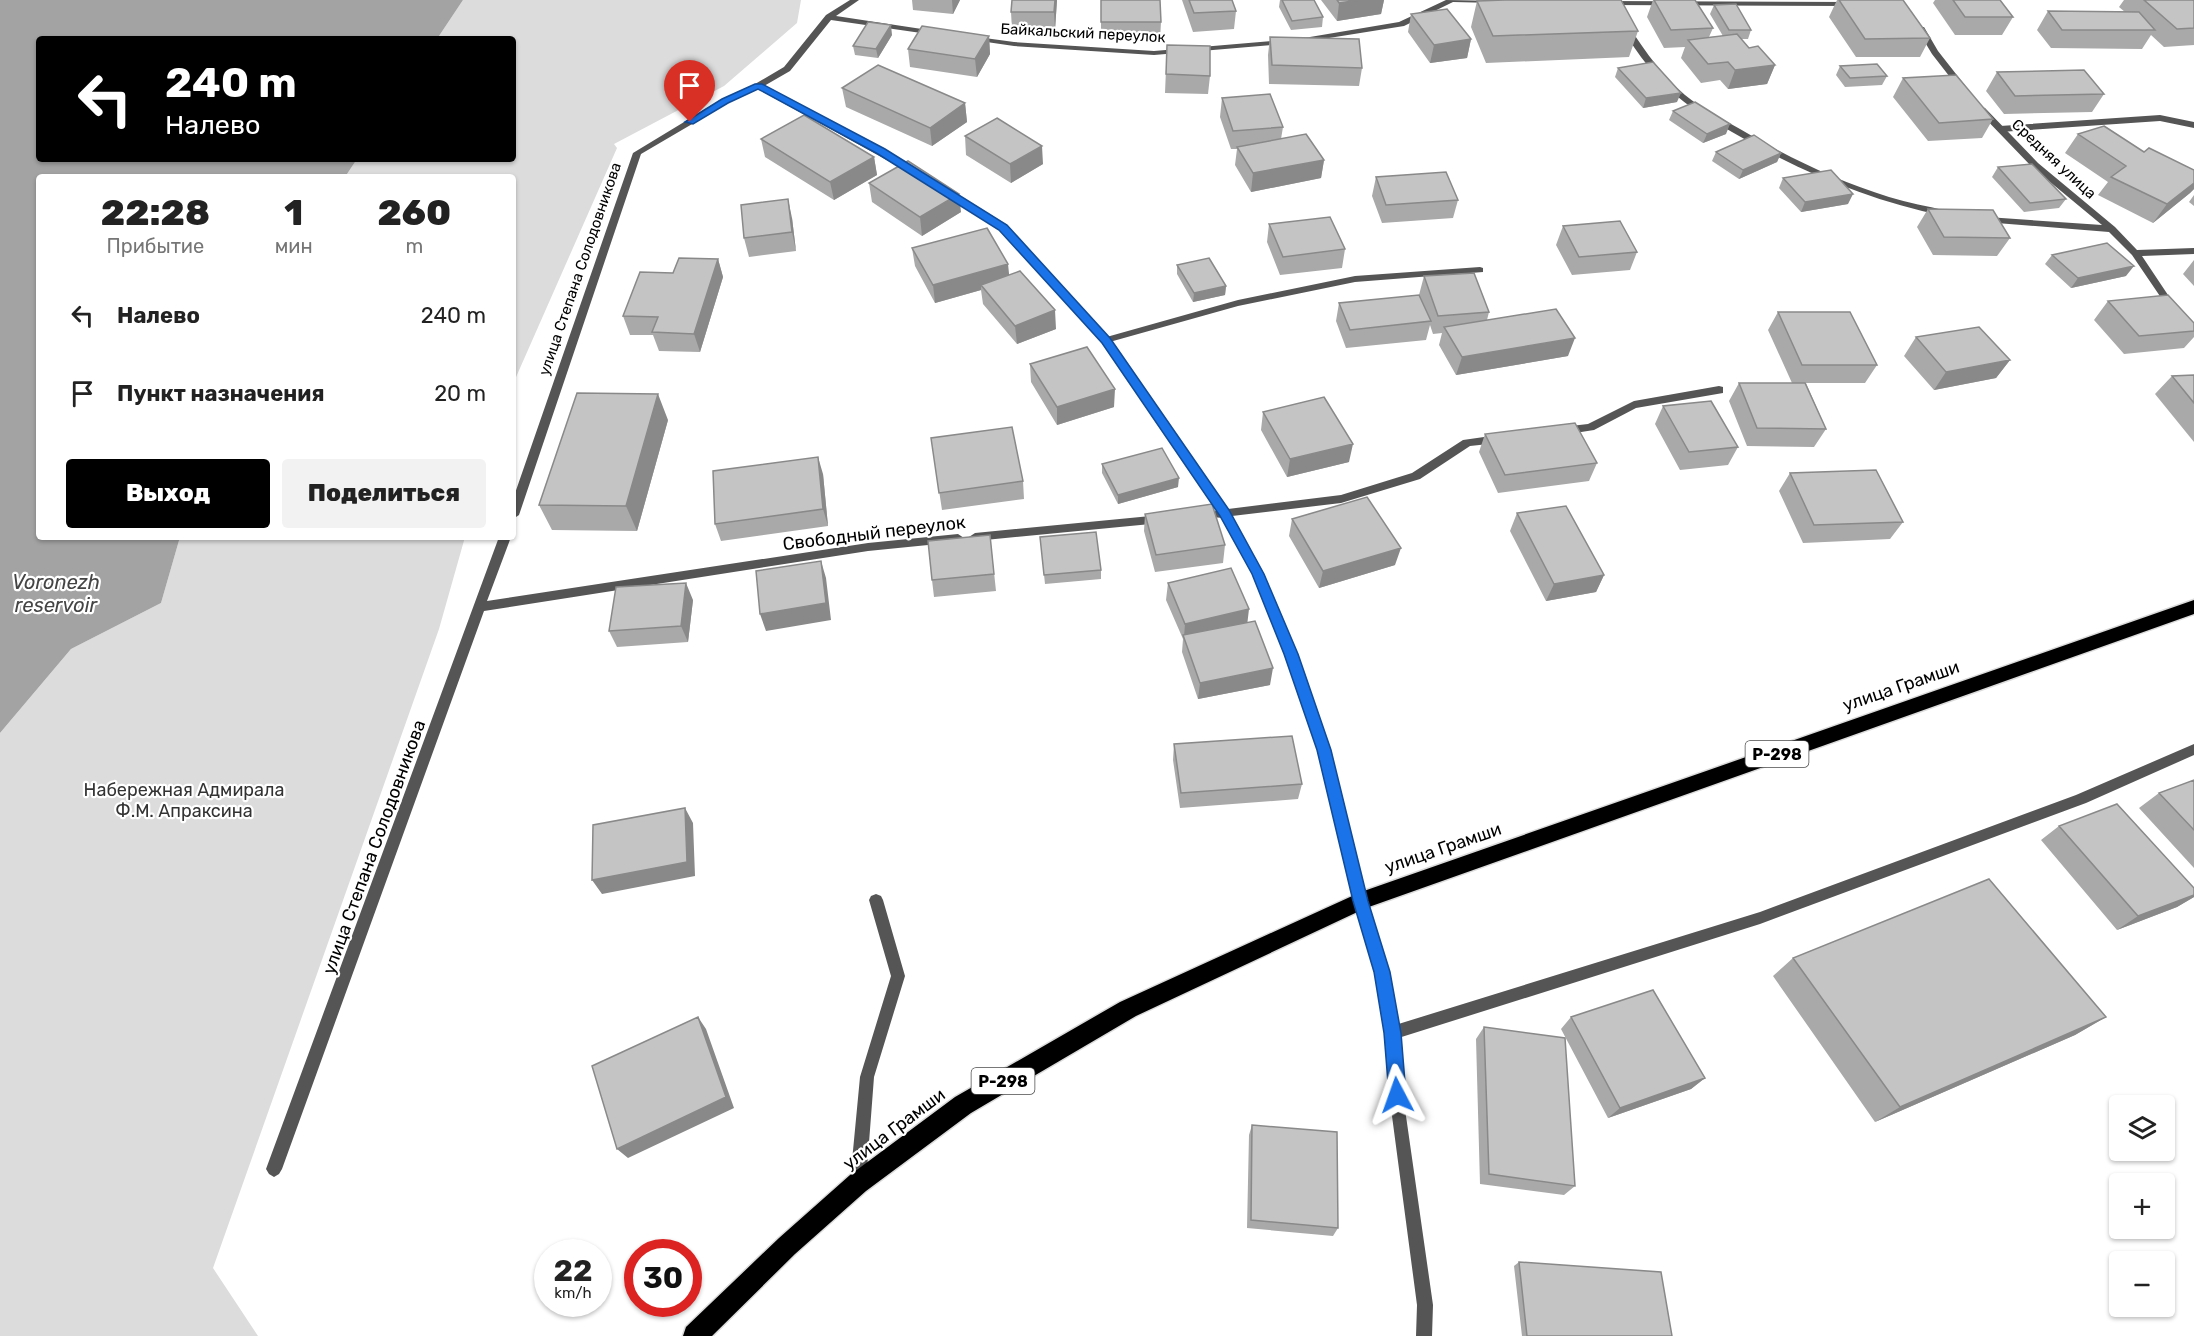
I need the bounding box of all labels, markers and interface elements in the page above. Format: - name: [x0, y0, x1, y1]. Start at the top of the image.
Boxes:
- street label: Байкальский переулок: [1000, 20, 1166, 46]
- text: 240 m: [165, 58, 297, 108]
- icon: left: [66, 60, 144, 138]
- pin: [664, 60, 715, 122]
- icon: arrive: [673, 69, 706, 102]
- text: Налево: [165, 109, 261, 141]
- street label: Средняя улица: [2008, 115, 2100, 203]
- street label: улица Степана Солодовникова: [535, 160, 625, 378]
- text: 22:28: [101, 191, 210, 234]
- text: 1: [284, 191, 303, 234]
- text: 260: [378, 191, 451, 234]
- text: Прибытие: [106, 234, 204, 258]
- text: мин: [275, 234, 313, 258]
- text: m: [405, 234, 423, 258]
- icon: left: [66, 299, 99, 332]
- text: Налево: [117, 302, 200, 329]
- text: 240 m: [421, 302, 486, 329]
- icon: arrive: [66, 377, 99, 410]
- text: Пункт назначения: [117, 380, 325, 407]
- text: 20 m: [434, 380, 486, 407]
- button: Выход: [66, 459, 270, 528]
- button: Поделиться: [282, 459, 486, 528]
- street label: Свободный переулок: [781, 511, 967, 555]
- water label: Voronezh reservoir: [12, 570, 100, 617]
- street label: улица Грамши: [1840, 656, 1962, 716]
- street label: улица Степана Солодовникова: [318, 717, 430, 977]
- road number: Р-298: [1746, 741, 1808, 767]
- park label: Набережная Адмирала Ф.М. Апраксина: [84, 779, 284, 822]
- street label: улица Грамши: [1382, 818, 1504, 878]
- position arrow: [1365, 1063, 1429, 1127]
- road number: Р-298: [972, 1068, 1034, 1094]
- street label: улица Грамши: [839, 1083, 949, 1175]
- map controls: [2109, 1095, 2175, 1317]
- button: layers: [2109, 1095, 2175, 1161]
- button: +: [2109, 1173, 2175, 1239]
- speed limit sign: 30: [624, 1239, 702, 1317]
- button: −: [2109, 1251, 2175, 1317]
- text: 22: [554, 1253, 593, 1289]
- text: km/h: [554, 1284, 592, 1302]

